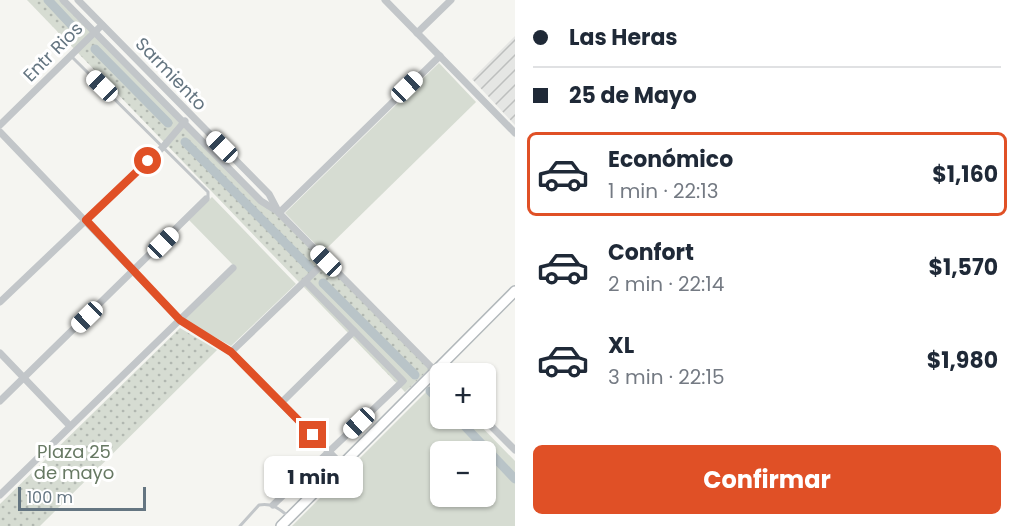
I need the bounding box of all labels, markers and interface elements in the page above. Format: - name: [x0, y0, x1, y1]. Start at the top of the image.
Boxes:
- street label: Entr Rios: [17, 16, 88, 87]
- text: Las Heras: [569, 22, 678, 53]
- street label: Sarmiento: [130, 31, 213, 116]
- car: [83, 67, 121, 105]
- car: [388, 68, 426, 106]
- text: 25 de Mayo: [569, 80, 697, 111]
- car: [203, 128, 241, 166]
- text: Económico: [608, 144, 733, 175]
- route start: [134, 147, 161, 174]
- icon: car: [536, 147, 590, 201]
- text: $1,160: [932, 159, 998, 190]
- text: 1 min · 22:13: [608, 177, 718, 205]
- car: [144, 224, 182, 262]
- text: Confort: [608, 237, 694, 268]
- icon: car: [536, 240, 590, 294]
- car: [307, 242, 345, 280]
- text: $1,570: [929, 252, 998, 283]
- text: 2 min · 22:14: [608, 270, 724, 298]
- car: [68, 298, 106, 336]
- text: XL: [608, 330, 634, 361]
- icon: car: [536, 333, 590, 387]
- text: $1,980: [927, 345, 998, 376]
- map controls: [430, 363, 496, 507]
- button: +: [430, 363, 496, 429]
- text: 3 min · 22:15: [608, 363, 725, 391]
- car: [340, 404, 378, 442]
- route end: [299, 421, 326, 448]
- park label: Plaza 25 de mayo: [34, 439, 114, 485]
- button: −: [430, 441, 496, 507]
- button: Confirmar: [533, 445, 1001, 514]
- callout: 1 min: [264, 456, 362, 498]
- text: 1 min: [287, 463, 340, 491]
- scale bar: [18, 484, 146, 512]
- text: 100 m: [27, 486, 73, 509]

